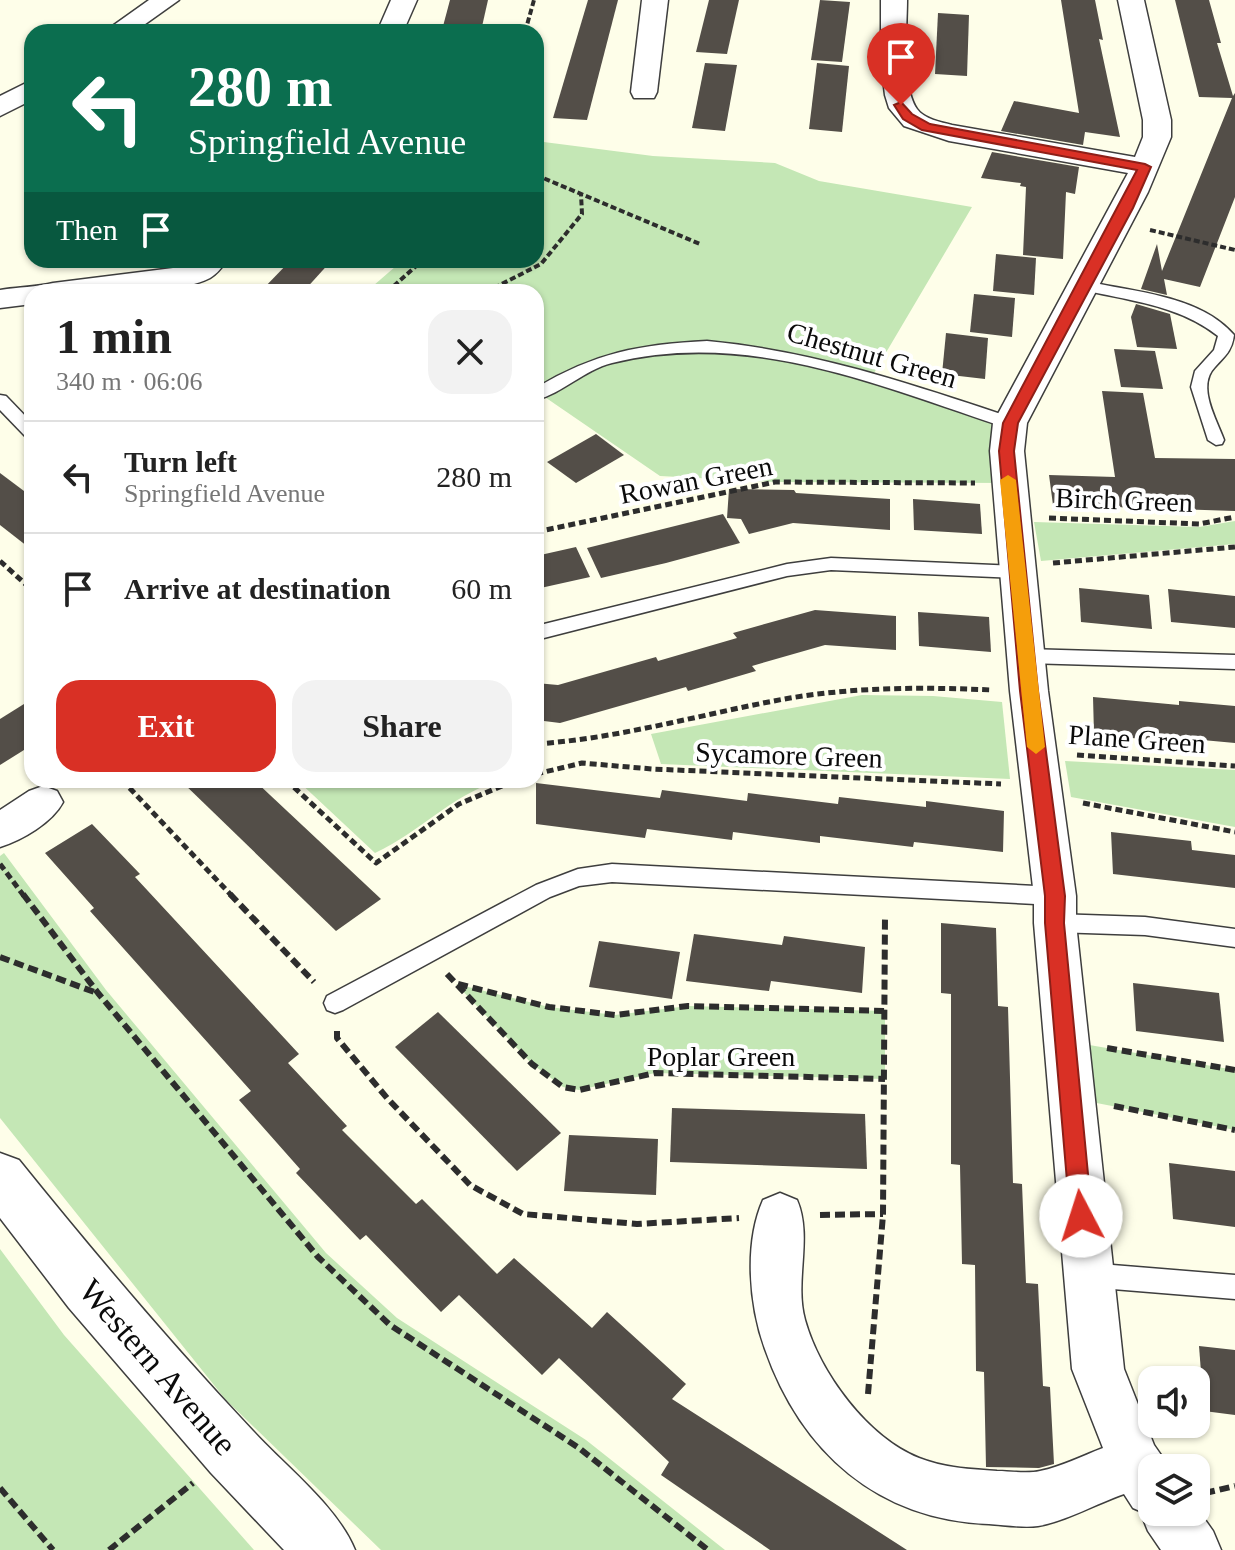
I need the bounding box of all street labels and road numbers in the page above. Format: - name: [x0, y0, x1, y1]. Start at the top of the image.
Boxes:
- street label: Chestnut Green: [784, 316, 960, 394]
- street label: Rowan Green: [617, 450, 775, 510]
- street label: Birch Green: [1055, 482, 1193, 518]
- street label: Plane Green: [1067, 719, 1207, 759]
- street label: Sycamore Green: [695, 736, 883, 774]
- street label: Poplar Green: [647, 1041, 795, 1072]
- street label: Western Avenue: [72, 1272, 244, 1462]

